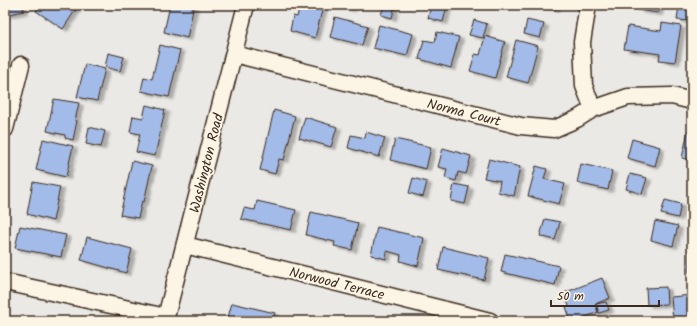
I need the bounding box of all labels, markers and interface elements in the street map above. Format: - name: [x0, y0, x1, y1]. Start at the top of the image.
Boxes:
- street label: Norma Court: [425, 93, 504, 133]
- street label: Washington Road: [184, 110, 230, 215]
- street label: Norwood Terrace: [287, 262, 387, 307]
- scale bar: [551, 282, 659, 308]
- text: 50 m: [557, 287, 584, 306]

